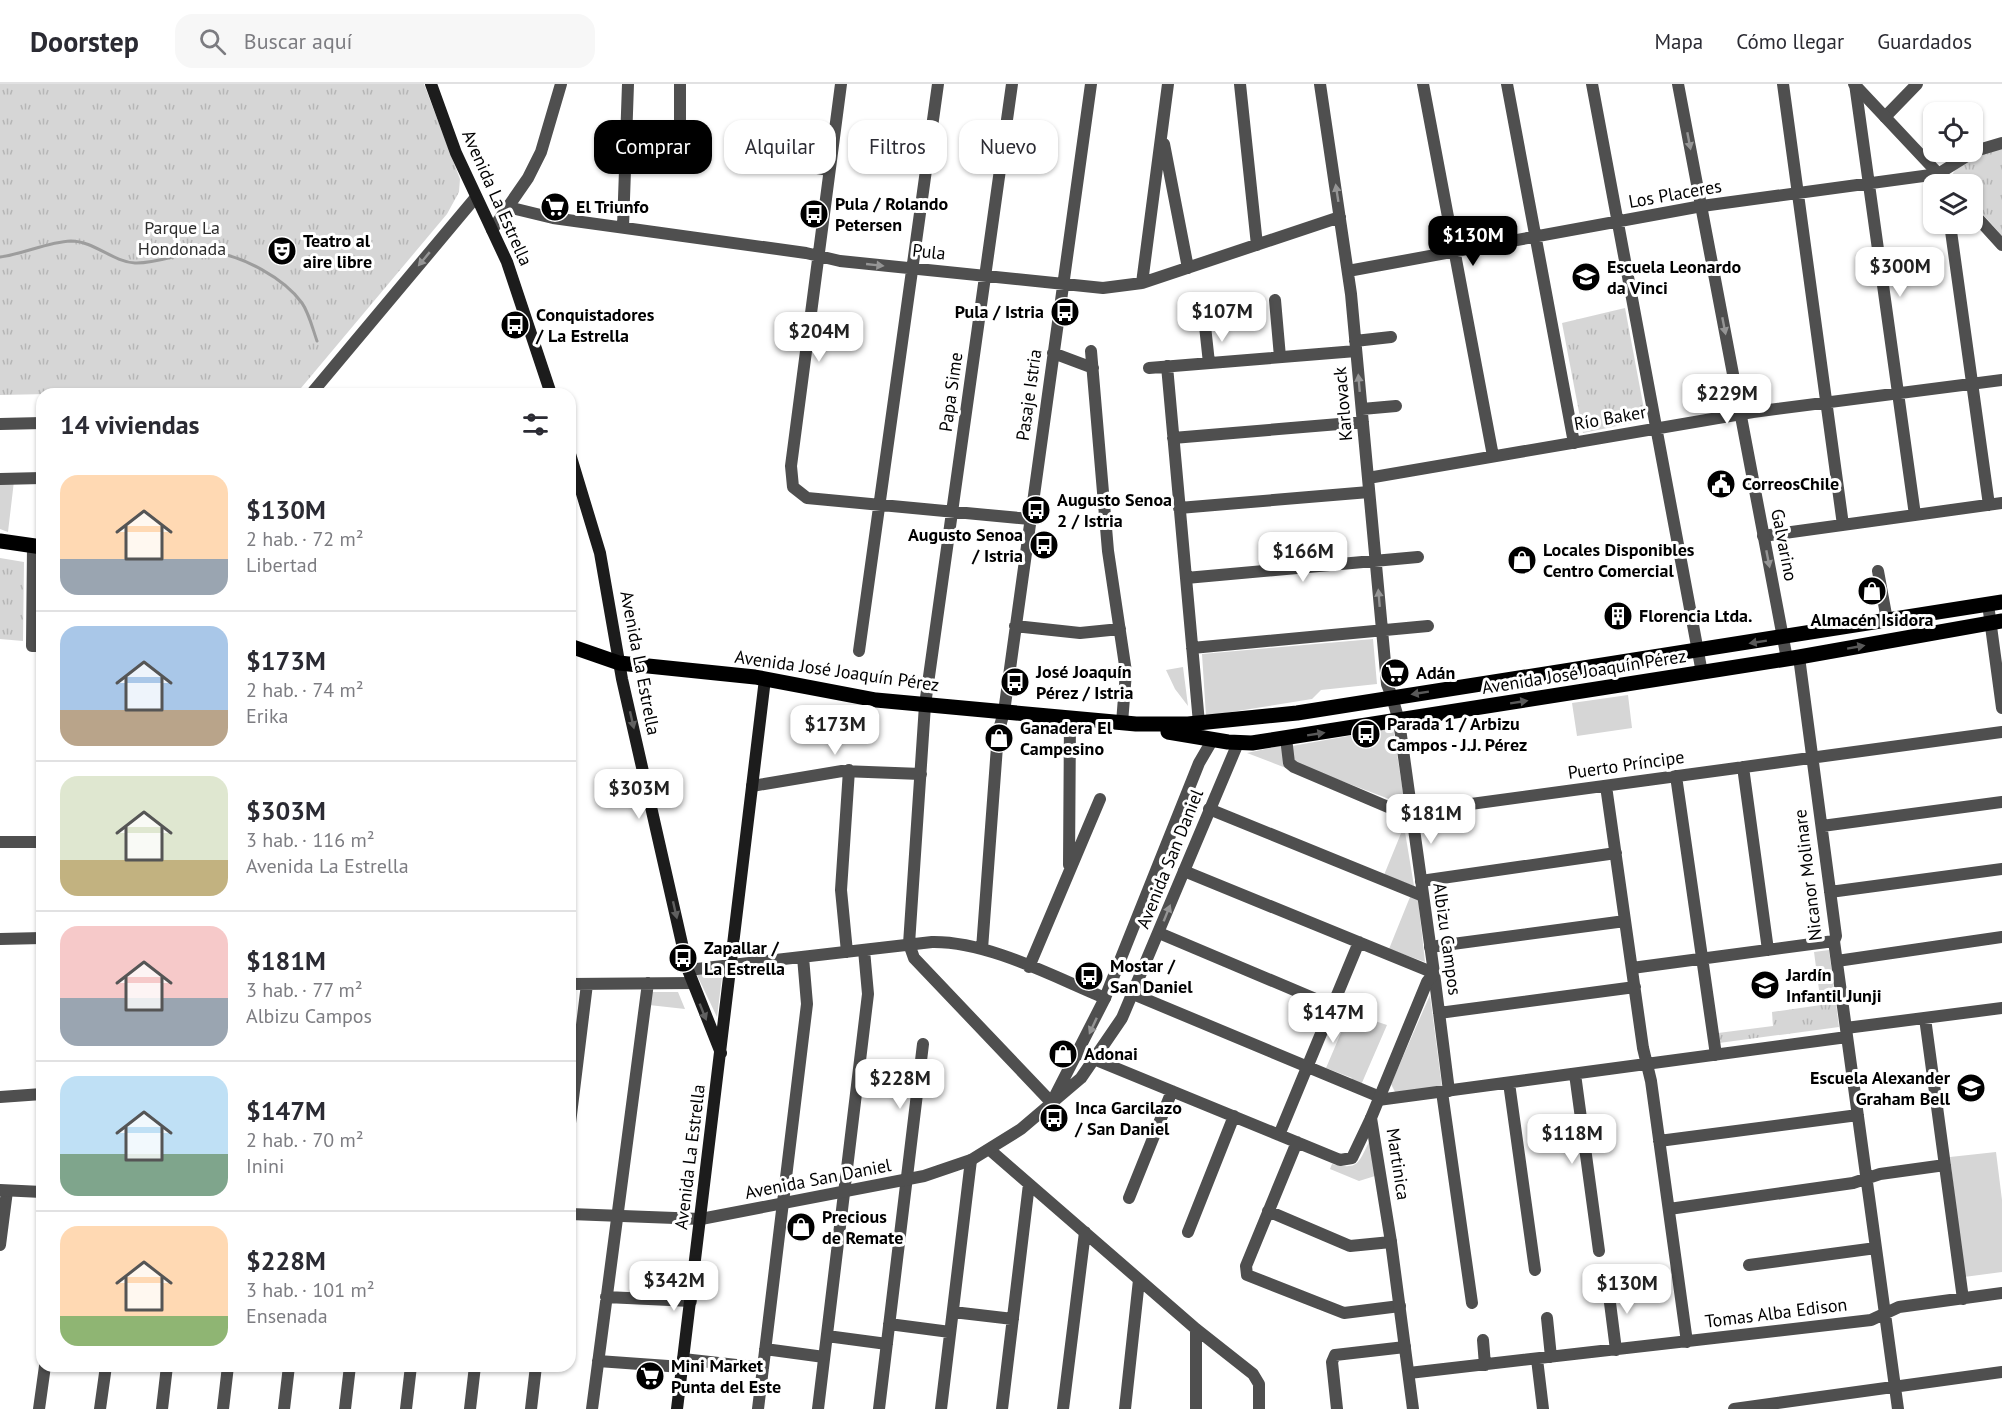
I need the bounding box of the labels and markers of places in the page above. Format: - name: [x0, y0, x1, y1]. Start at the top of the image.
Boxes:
- supermarket icon: El Triunfo: [539, 191, 571, 223]
- place label: Pula / Rolando Petersen: [835, 192, 948, 236]
- place label: El Triunfo: [576, 195, 649, 218]
- bus stop icon: Pula / Rolando Petersen: [798, 198, 830, 230]
- pin: $130M: [1431, 216, 1515, 267]
- place label: Teatro al aire libre: [303, 229, 372, 273]
- theatre icon: Teatro al aire libre: [266, 235, 298, 267]
- pin: $300M: [1858, 247, 1942, 298]
- place label: Escuela Leonardo da Vinci: [1607, 255, 1741, 299]
- school or university icon: Escuela Leonardo da Vinci: [1570, 261, 1602, 293]
- pin: $107M: [1180, 292, 1264, 343]
- bus stop icon: Pula / Istria: [1049, 296, 1081, 328]
- place label: Pula / Istria: [955, 300, 1044, 323]
- place label: Conquistadores / La Estrella: [535, 303, 655, 347]
- bus stop icon: Conquistadores / La Estrella: [499, 309, 531, 341]
- pin: $204M: [777, 312, 861, 363]
- pin: $229M: [1685, 374, 1769, 425]
- public building icon: CorreosChile: [1705, 468, 1737, 500]
- place label: CorreosChile: [1742, 472, 1839, 495]
- place label: Augusto Senoa 2 / Istria: [1057, 488, 1172, 532]
- bus stop icon: Augusto Senoa 2 / Istria: [1020, 494, 1052, 526]
- place label: Augusto Senoa / Istria: [908, 523, 1023, 567]
- bus stop icon: Augusto Senoa / Istria: [1028, 529, 1060, 561]
- pin: $166M: [1261, 532, 1345, 583]
- place label: Locales Disponibles Centro Comercial: [1543, 538, 1695, 582]
- shop icon: Locales Disponibles Centro Comercial: [1506, 544, 1538, 576]
- shop icon: Almacén Isidora: [1856, 575, 1888, 607]
- building icon: Florencia Ltda.: [1602, 600, 1634, 632]
- place label: Florencia Ltda.: [1639, 604, 1752, 627]
- place label: Almacén Isidora: [1811, 608, 1933, 631]
- supermarket icon: Adán: [1379, 657, 1411, 689]
- place label: José Joaquín Pérez / Istria: [1035, 660, 1133, 704]
- place label: Adán: [1416, 661, 1455, 684]
- bus stop icon: José Joaquín Pérez / Istria: [999, 666, 1031, 698]
- pin: $173M: [793, 705, 877, 756]
- place label: Parada 1 / Arbizu Campos - J.J. Pérez: [1387, 712, 1527, 756]
- place label: Ganadera El Campesino: [1020, 716, 1113, 760]
- bus stop icon: Parada 1 / Arbizu Campos - J.J. Pérez: [1350, 718, 1382, 750]
- shop icon: Ganadera El Campesino: [983, 722, 1015, 754]
- pin: $303M: [597, 769, 681, 820]
- pin: $181M: [1389, 794, 1473, 845]
- place label: Zapallar / La Estrella: [704, 936, 785, 980]
- bus stop icon: Zapallar / La Estrella: [667, 942, 699, 974]
- place label: Mostar / San Daniel: [1110, 954, 1193, 998]
- bus stop icon: Mostar / San Daniel: [1073, 960, 1105, 992]
- place label: Jardín Infantil Junji: [1785, 963, 1882, 1007]
- school or university icon: Jardín Infantil Junji: [1749, 969, 1781, 1001]
- pin: $147M: [1291, 993, 1375, 1044]
- shop icon: Adonai: [1047, 1038, 1079, 1070]
- place label: Adonai: [1084, 1042, 1138, 1065]
- pin: $228M: [858, 1059, 942, 1110]
- place label: Escuela Alexander Graham Bell: [1810, 1066, 1951, 1110]
- school or university icon: Escuela Alexander Graham Bell: [1955, 1072, 1987, 1104]
- place label: Inca Garcilazo / San Daniel: [1074, 1096, 1182, 1140]
- bus stop icon: Inca Garcilazo / San Daniel: [1038, 1102, 1070, 1134]
- pin: $118M: [1530, 1114, 1614, 1165]
- place label: Precious de Remate: [822, 1205, 903, 1249]
- shop icon: Precious de Remate: [785, 1211, 817, 1243]
- pin: $342M: [632, 1261, 716, 1312]
- pin: $130M: [1585, 1264, 1669, 1315]
- place label: Mini Market Punta del Este: [671, 1354, 781, 1398]
- supermarket icon: Mini Market Punta del Este: [634, 1360, 666, 1392]

